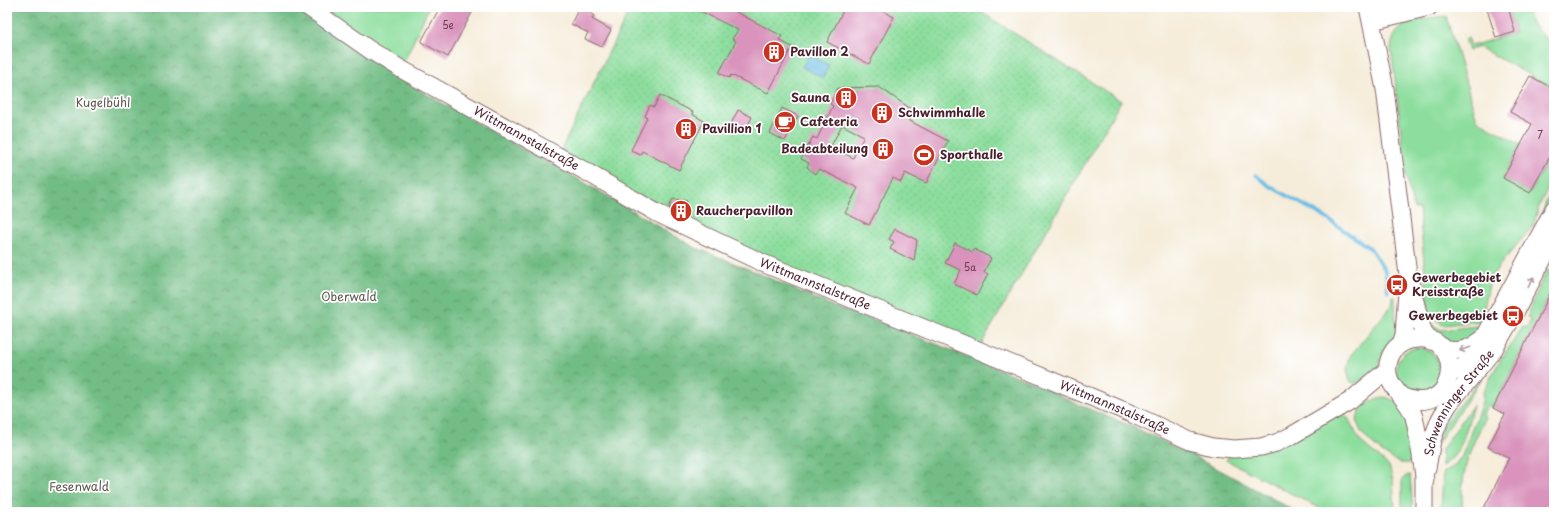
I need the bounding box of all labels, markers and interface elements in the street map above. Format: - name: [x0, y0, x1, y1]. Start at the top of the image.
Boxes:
- house number: 5e: [442, 17, 454, 32]
- building icon: Pavillon 2: [761, 39, 787, 65]
- place label: Pavillon 2: [790, 42, 849, 60]
- building icon: Sauna: [833, 85, 859, 111]
- place label: Sauna: [791, 88, 830, 106]
- park label: Kugelbühl: [76, 93, 130, 111]
- building icon: Schwimmhalle: [869, 100, 895, 126]
- street label: Wittmannstalstraße: [471, 101, 583, 174]
- place label: Schwimmhalle: [898, 103, 986, 121]
- cafe icon: Cafeteria: [772, 109, 798, 135]
- place label: Cafeteria: [800, 112, 859, 130]
- building icon: Pavillion 1: [673, 116, 699, 142]
- place label: Pavillion 1: [702, 119, 761, 137]
- house number: 7: [1537, 127, 1543, 142]
- building icon: Badeabteilung: [870, 136, 896, 162]
- place label: Badeabteilung: [781, 139, 868, 157]
- sports icon: Sporthalle: [911, 142, 937, 168]
- place label: Sporthalle: [940, 145, 1003, 163]
- building icon: Raucherpavillon: [668, 198, 694, 224]
- place label: Raucherpavillon: [696, 201, 793, 219]
- street label: Wittmannstalstraße: [757, 253, 874, 314]
- house number: 5a: [964, 259, 977, 274]
- place label: Gewerbegebiet Kreisstraße: [1412, 268, 1502, 300]
- bus stop icon: Gewerbegebiet Kreisstraße: [1384, 272, 1410, 298]
- one-way arrow: [1528, 276, 1535, 288]
- park label: Oberwald: [321, 287, 377, 305]
- bus stop icon: Gewerbegebiet: [1500, 303, 1526, 329]
- place label: Gewerbegebiet: [1409, 306, 1498, 324]
- street label: Schwenninger Straße: [1419, 346, 1498, 457]
- one-way arrow: [1458, 346, 1471, 353]
- street label: Wittmannstalstraße: [1057, 375, 1173, 438]
- park label: Fesenwald: [49, 477, 110, 495]

